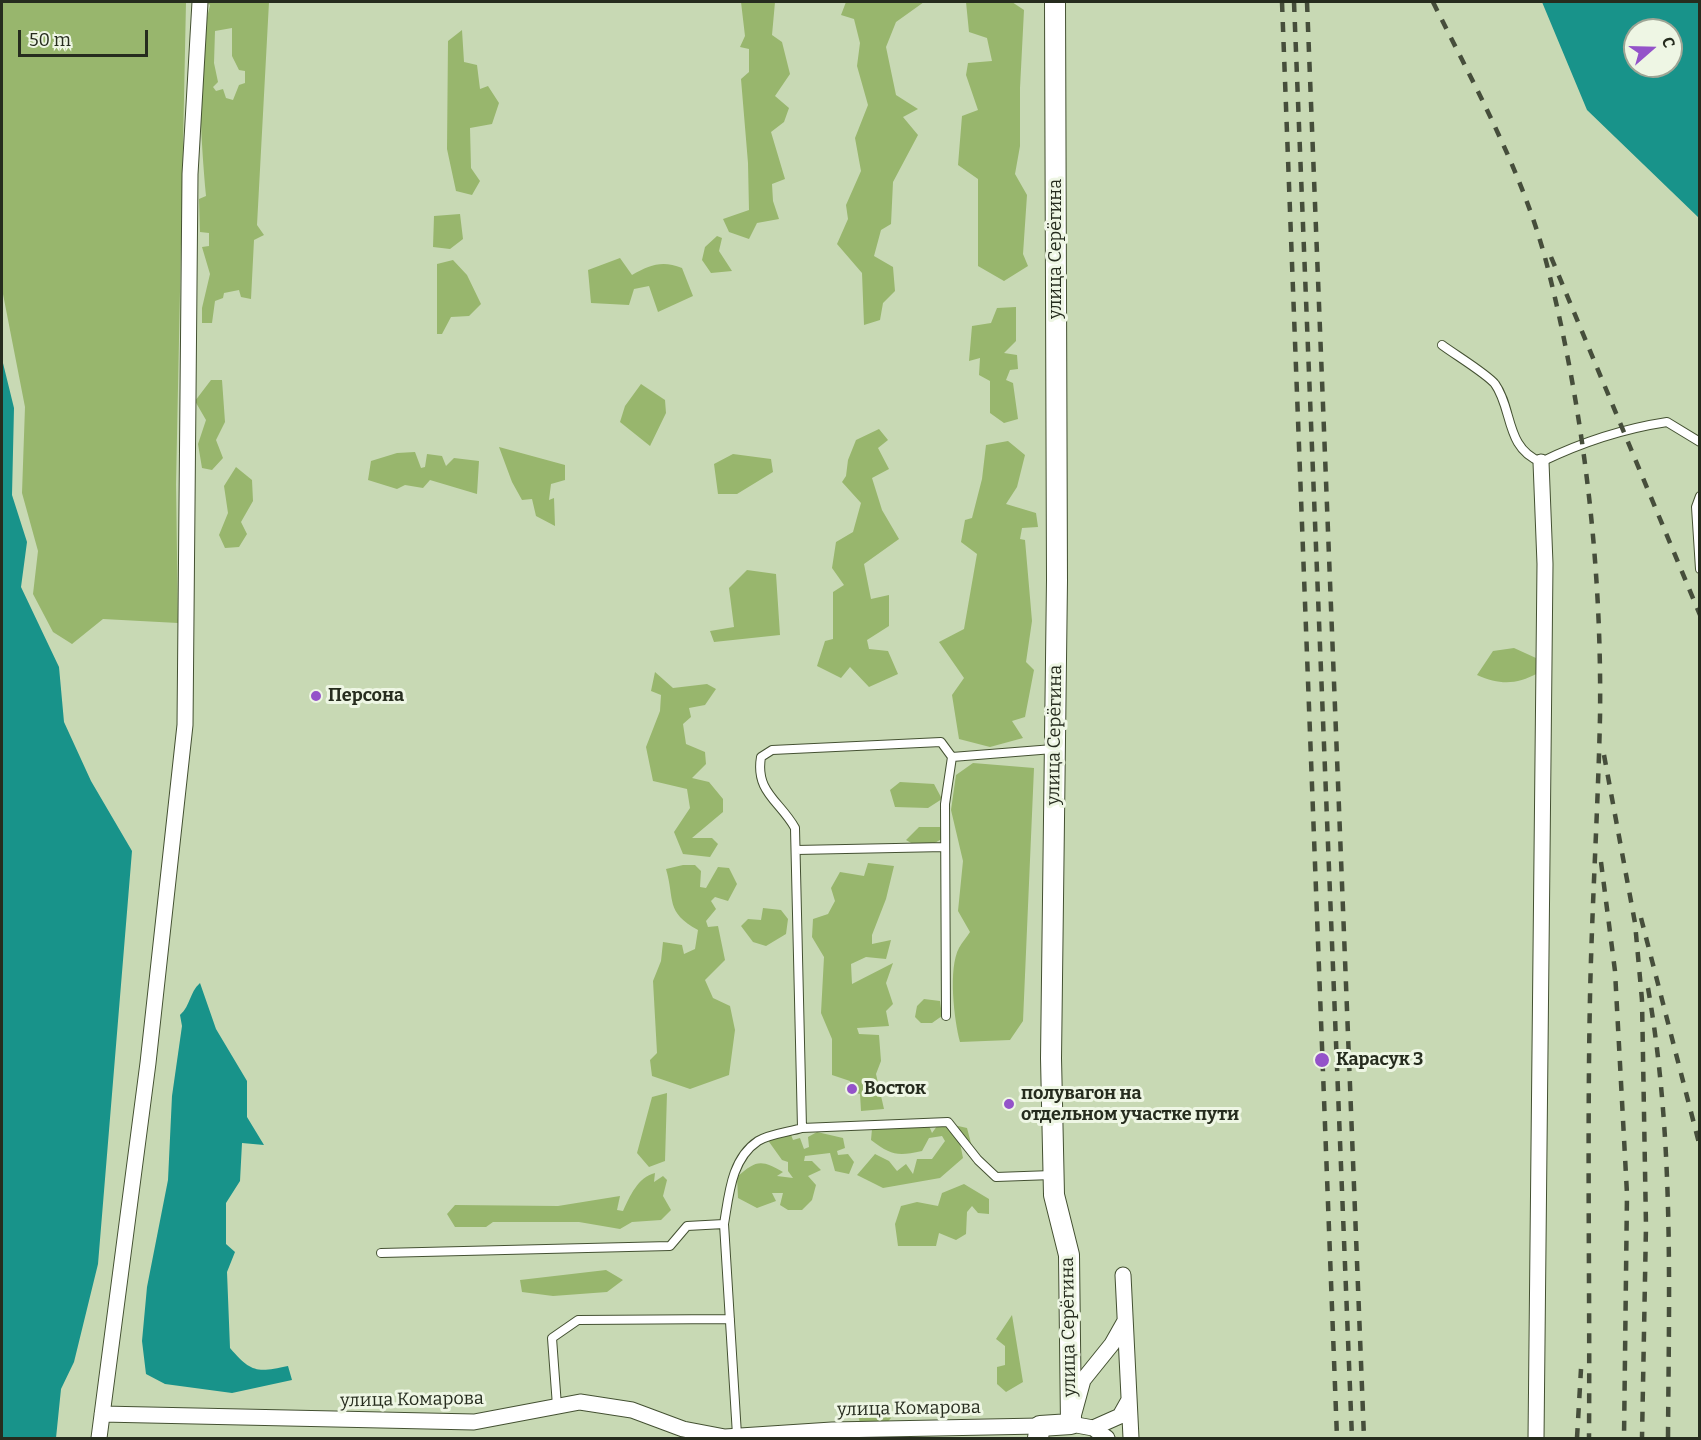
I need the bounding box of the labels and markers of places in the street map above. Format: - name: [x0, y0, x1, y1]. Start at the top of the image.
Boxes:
- place label: Персона: [328, 685, 404, 707]
- marker: Персона: [309, 689, 323, 703]
- place label: Карасук 3: [1336, 1049, 1423, 1071]
- marker: Карасук 3: [1313, 1051, 1331, 1069]
- place label: Восток: [864, 1078, 926, 1100]
- marker: Восток: [845, 1082, 859, 1096]
- place label: полувагон на отдельном участке пути: [1021, 1083, 1239, 1126]
- marker: полувагон на отдельном участке пути: [1002, 1097, 1016, 1111]

